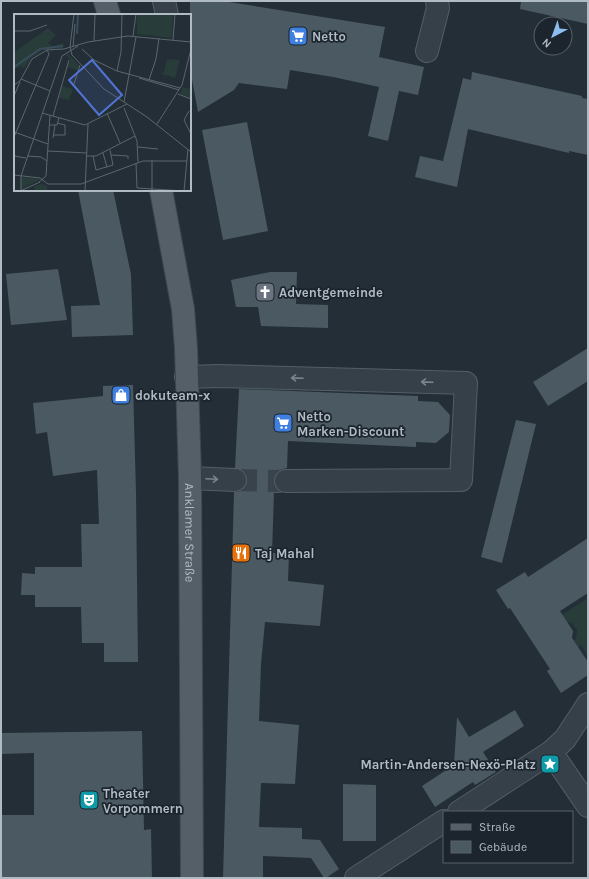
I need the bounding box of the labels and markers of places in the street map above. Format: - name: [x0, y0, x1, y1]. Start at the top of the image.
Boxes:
- supermarket icon: Netto: [287, 25, 309, 47]
- place label: Netto: [312, 29, 346, 44]
- church icon: Adventgemeinde: [254, 281, 276, 303]
- place label: Adventgemeinde: [279, 285, 383, 300]
- shop icon: dokuteam-x: [110, 384, 132, 406]
- place label: dokuteam-x: [135, 388, 210, 403]
- place label: Netto Marken-Discount: [297, 409, 404, 439]
- supermarket icon: Netto Marken-Discount: [272, 412, 294, 434]
- restaurant icon: Taj Mahal: [230, 542, 252, 564]
- place label: Taj Mahal: [255, 546, 315, 561]
- place icon: Martin-Andersen-Nexö-Platz: [539, 753, 561, 775]
- place label: Martin-Andersen-Nexö-Platz: [360, 757, 536, 772]
- place label: Theater Vorpommern: [103, 786, 183, 816]
- theatre icon: Theater Vorpommern: [78, 789, 100, 811]

